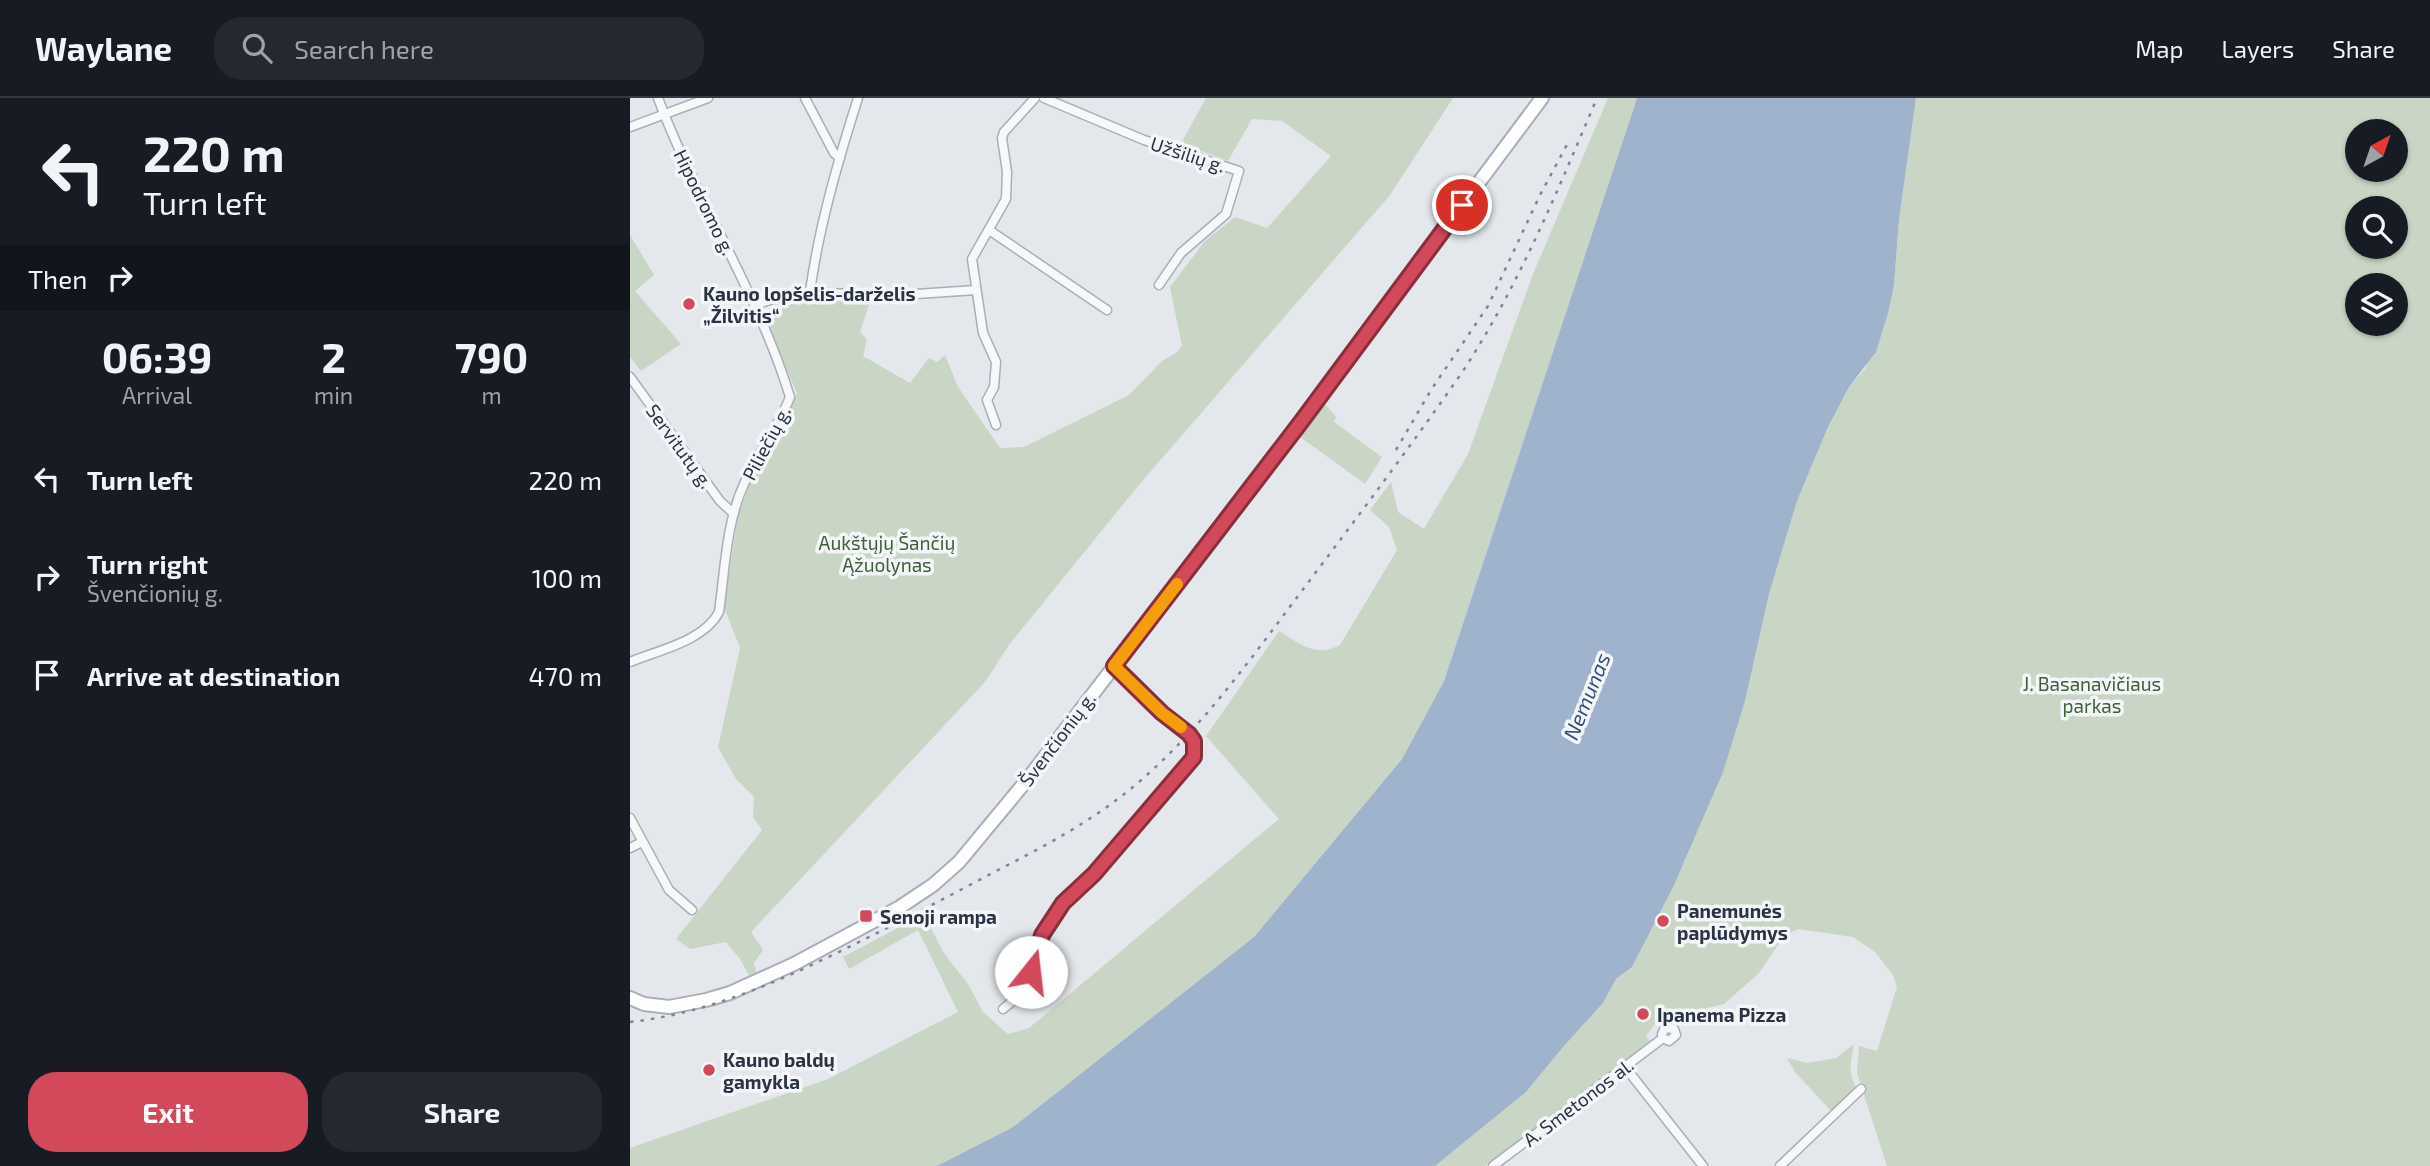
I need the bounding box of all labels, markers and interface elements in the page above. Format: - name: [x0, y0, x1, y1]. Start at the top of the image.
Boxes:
- search box: [214, 17, 704, 80]
- text: Waylane: [35, 28, 172, 68]
- icon: search: [238, 29, 276, 67]
- text: Search here: [294, 33, 434, 64]
- text: Map: [2135, 34, 2183, 63]
- text: Layers: [2221, 34, 2294, 63]
- text: Share: [2332, 34, 2395, 63]
- north arrow: [2345, 119, 2408, 182]
- map controls: [2345, 119, 2408, 336]
- text: 220 m: [143, 123, 285, 182]
- icon: left: [28, 126, 119, 217]
- street label: Užšilių g.: [1148, 131, 1228, 177]
- street label: Hipodromo g.: [669, 145, 741, 259]
- pin: [1432, 175, 1492, 235]
- text: Turn left: [143, 183, 267, 221]
- icon: arrive: [1443, 186, 1481, 224]
- button: search: [2345, 196, 2408, 259]
- icon: right: [101, 259, 139, 297]
- text: Then: [28, 263, 87, 294]
- button: layers: [2345, 273, 2408, 336]
- place label: Kauno lopšelis-darželis „Žilvitis“: [703, 282, 915, 327]
- marker: Kauno lopšelis-darželis „Žilvitis“: [681, 296, 697, 312]
- text: 06:39: [102, 331, 212, 381]
- text: 2: [321, 331, 346, 381]
- text: 790: [455, 331, 528, 381]
- text: Arrival: [122, 381, 192, 409]
- text: min: [314, 381, 353, 409]
- text: m: [482, 381, 502, 409]
- street label: Servitutų g.: [642, 399, 718, 493]
- street label: Piliečių g.: [737, 402, 795, 484]
- icon: left: [28, 460, 66, 498]
- text: Turn left: [87, 464, 193, 495]
- text: 220 m: [529, 464, 602, 495]
- park label: Aukštųjų Šančių Ąžuolynas: [819, 531, 955, 576]
- text: Turn right: [87, 548, 208, 579]
- icon: right: [28, 558, 66, 596]
- text: 100 m: [532, 562, 602, 593]
- text: Švenčionių g.: [87, 579, 223, 607]
- water label: Nemunas: [1557, 649, 1615, 743]
- icon: arrive: [28, 656, 66, 694]
- text: Arrive at destination: [87, 660, 340, 691]
- text: 470 m: [528, 660, 602, 691]
- park label: J. Basanavičiaus parkas: [2023, 672, 2161, 717]
- street label: Švenčionių g.: [1014, 687, 1100, 791]
- place label: Panemunės paplūdymys: [1677, 899, 1788, 945]
- place label: Senoji rampa: [880, 905, 997, 928]
- marker: Senoji rampa: [858, 908, 874, 924]
- marker: Panemunės paplūdymys: [1655, 913, 1671, 929]
- position arrow: [994, 935, 1068, 1009]
- place label: Ipanema Pizza: [1657, 1003, 1786, 1026]
- marker: Ipanema Pizza: [1635, 1006, 1651, 1022]
- place label: Kauno baldų gamykla: [723, 1048, 835, 1094]
- street label: A. Smetonos al.: [1518, 1053, 1638, 1151]
- marker: Kauno baldų gamykla: [701, 1062, 717, 1078]
- button: Exit: [28, 1072, 308, 1152]
- button: Share: [322, 1072, 602, 1152]

